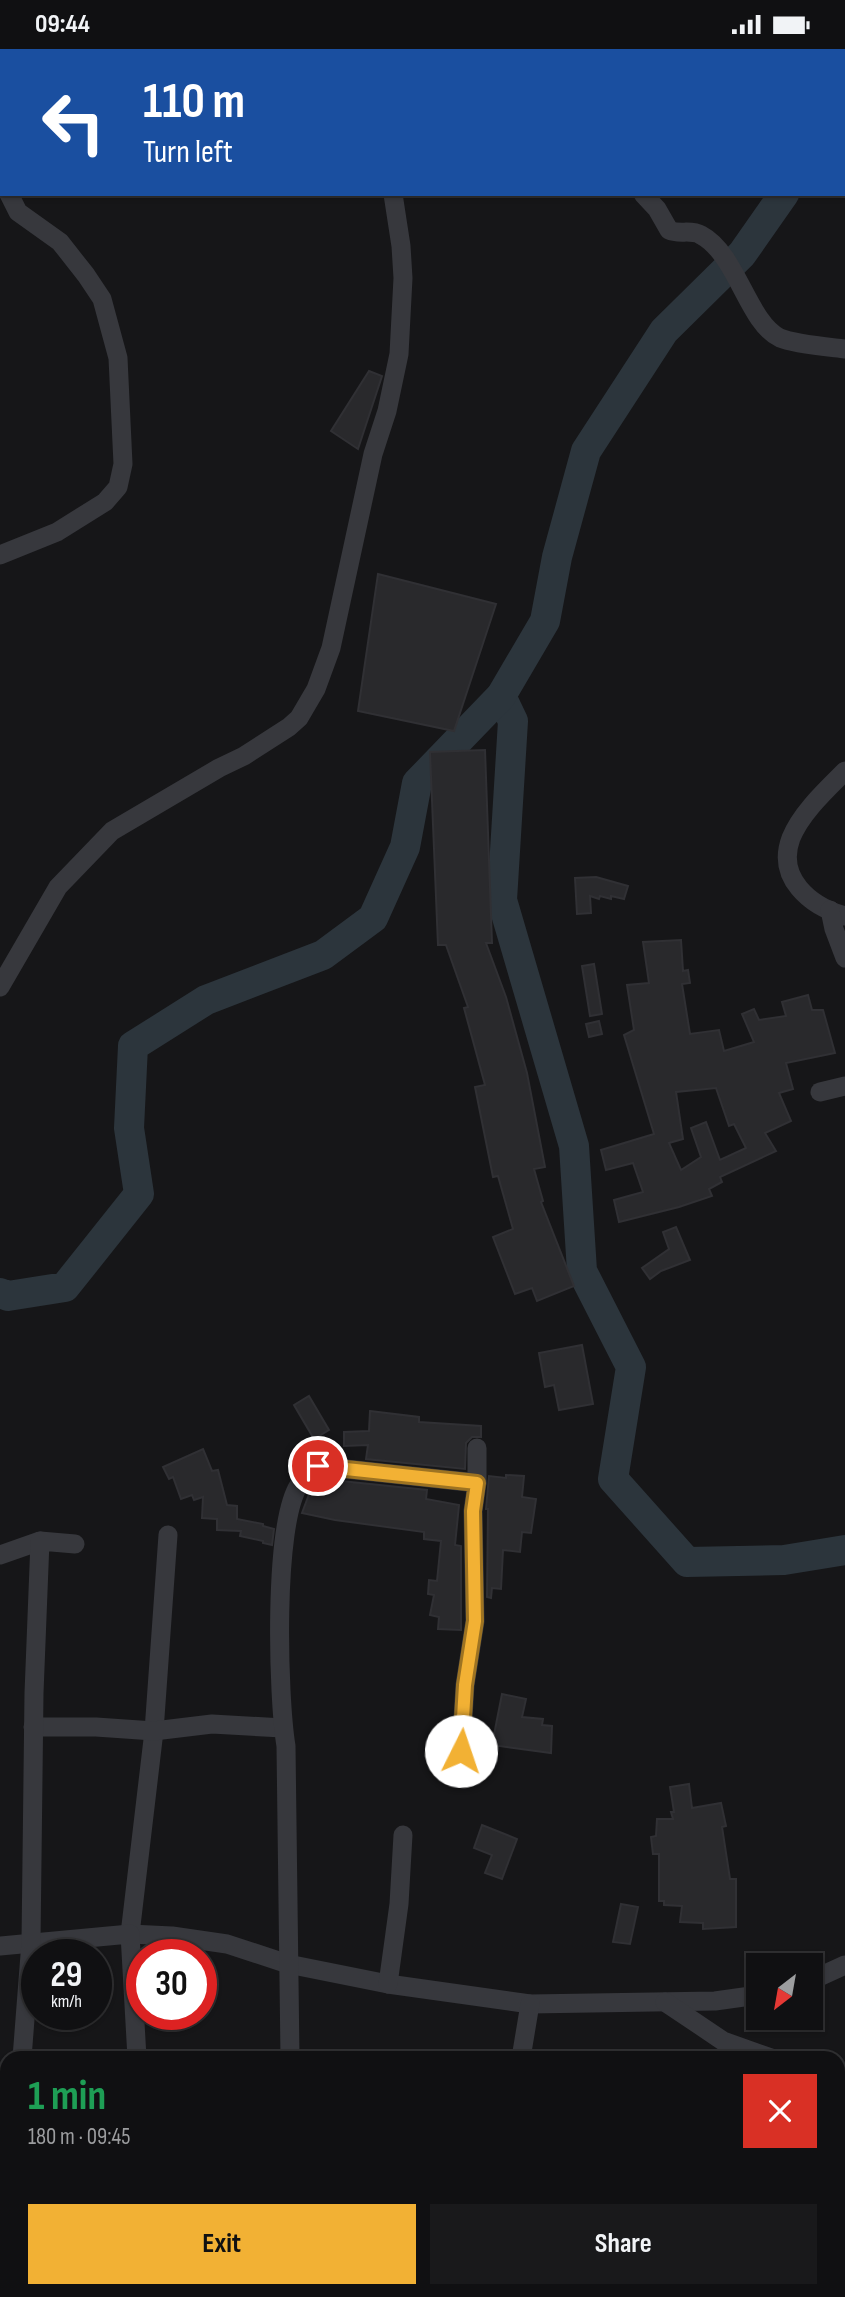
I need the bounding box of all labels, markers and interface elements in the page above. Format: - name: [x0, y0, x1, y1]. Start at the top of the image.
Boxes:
- text: 09:44: [35, 9, 90, 40]
- text: 110 m: [143, 73, 245, 132]
- icon: left: [28, 77, 119, 168]
- text: Turn left: [143, 133, 233, 172]
- pin: [288, 1436, 348, 1496]
- icon: arrive: [299, 1447, 337, 1485]
- position arrow: [424, 1714, 498, 1788]
- speed limit sign: 30: [126, 1939, 217, 2030]
- north arrow: [746, 1953, 822, 2030]
- map controls: [746, 1953, 823, 2030]
- text: 29: [51, 1954, 82, 1997]
- text: km/h: [51, 1991, 82, 2012]
- text: 1 min: [28, 2071, 106, 2122]
- button: close: [743, 2074, 817, 2148]
- text: 180 m · 09:45: [28, 2123, 130, 2151]
- button: Exit: [28, 2204, 416, 2284]
- button: Share: [430, 2204, 817, 2284]

